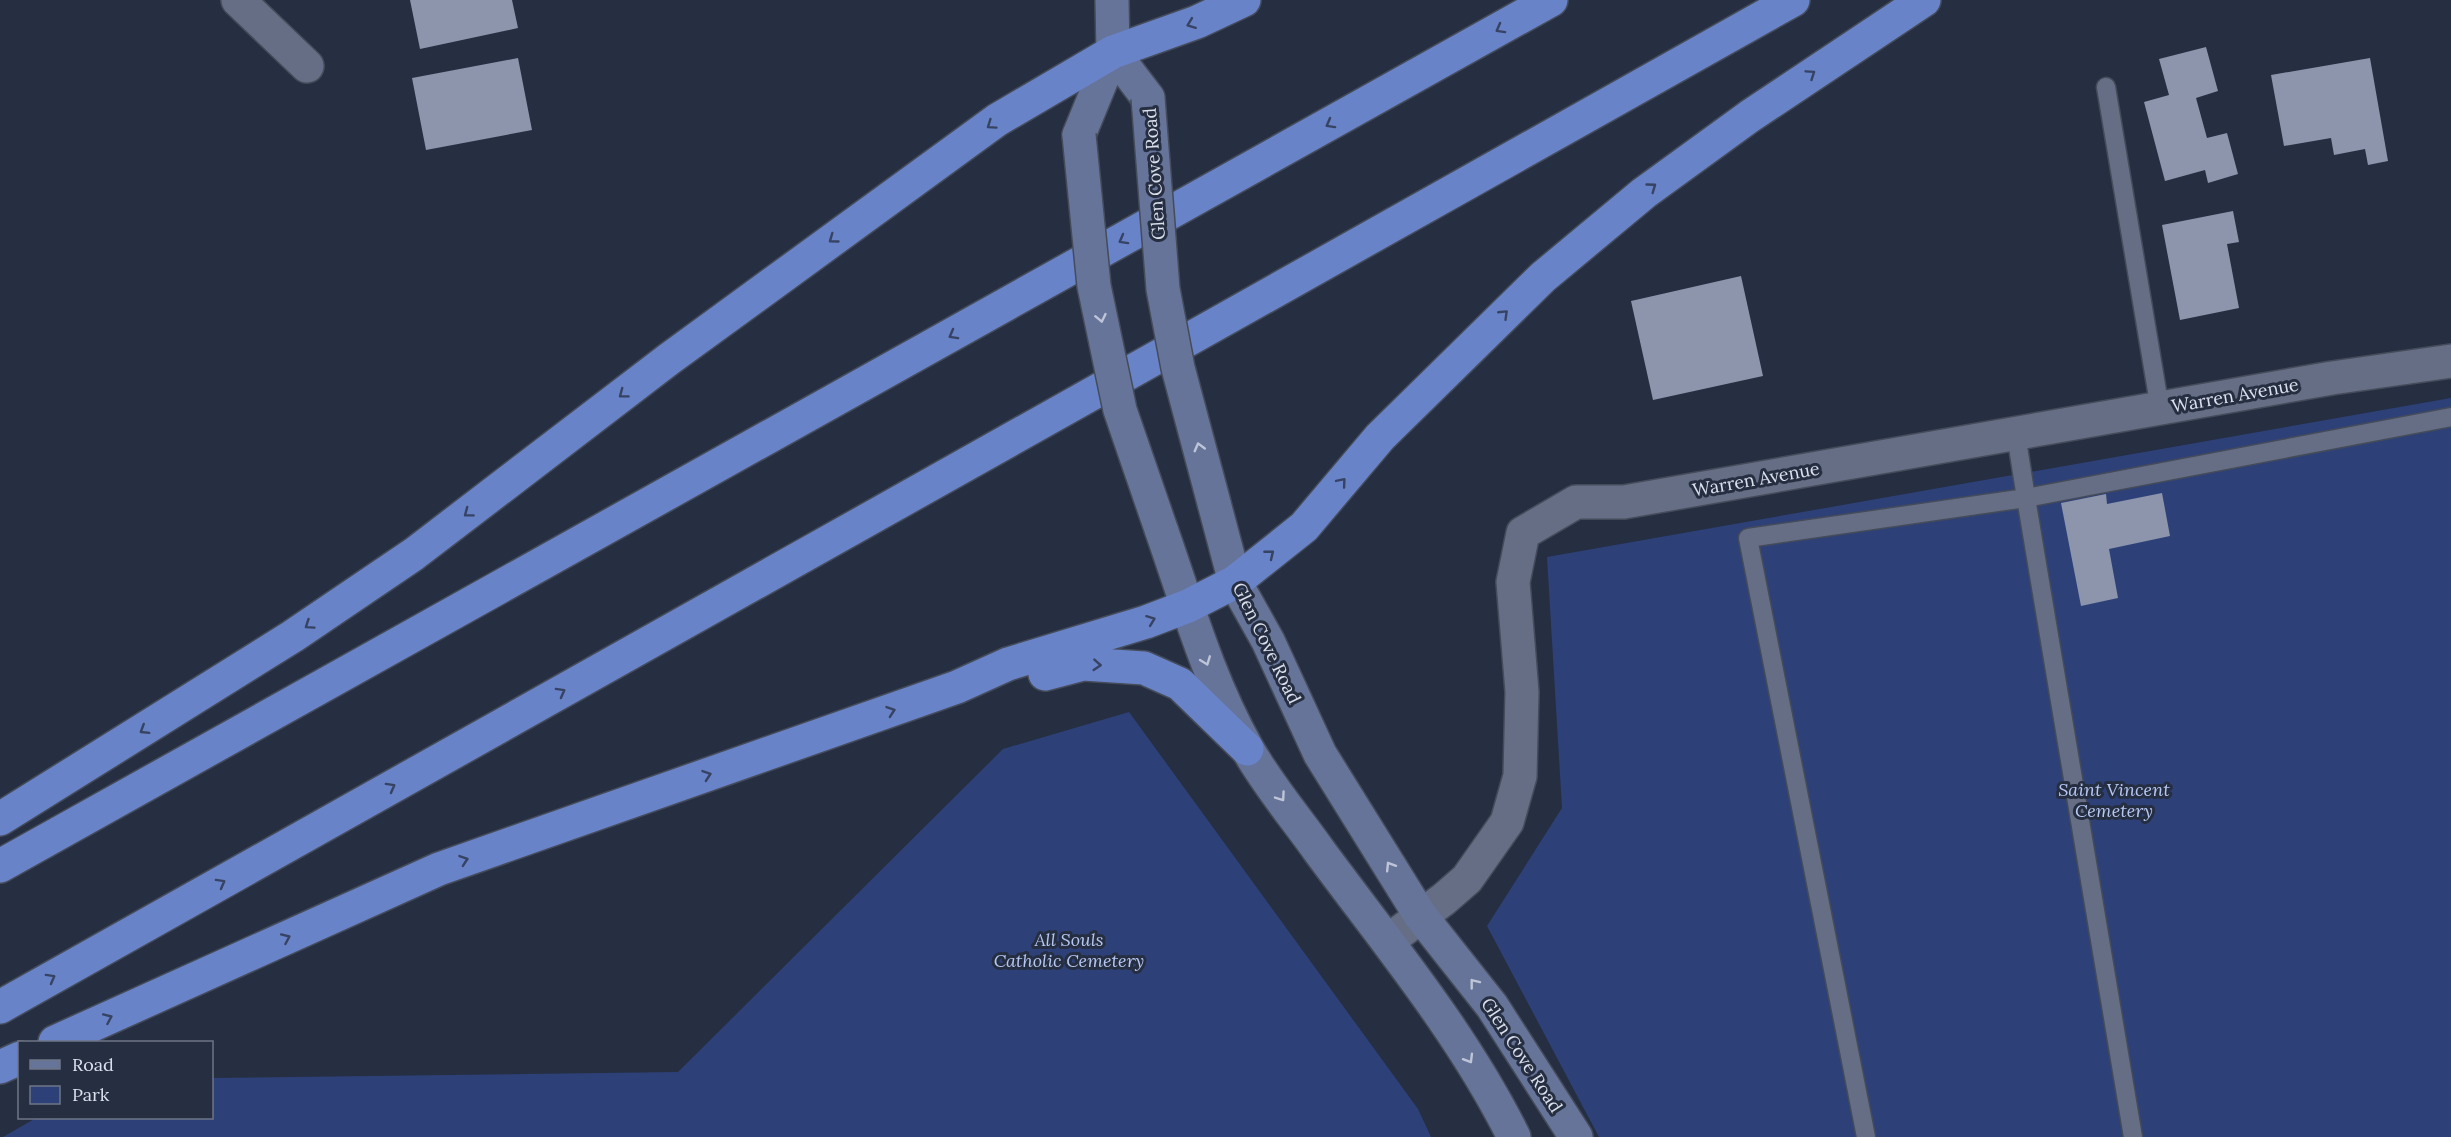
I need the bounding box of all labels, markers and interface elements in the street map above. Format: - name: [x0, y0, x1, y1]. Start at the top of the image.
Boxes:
- one-way arrow: [1186, 17, 1197, 29]
- one-way arrow: [1496, 21, 1506, 33]
- one-way arrow: [1804, 70, 1815, 81]
- street label: Glen Cove Road: [1138, 107, 1170, 241]
- one-way arrow: [1326, 117, 1336, 128]
- one-way arrow: [987, 118, 998, 129]
- one-way arrow: [1646, 183, 1657, 194]
- one-way arrow: [829, 232, 840, 243]
- one-way arrow: [1119, 233, 1129, 244]
- one-way arrow: [1497, 310, 1508, 321]
- one-way arrow: [1094, 313, 1107, 323]
- one-way arrow: [948, 328, 959, 339]
- street label: Warren Avenue: [2170, 372, 2300, 417]
- one-way arrow: [618, 387, 629, 398]
- one-way arrow: [1194, 442, 1206, 452]
- street label: Warren Avenue: [1691, 456, 1821, 501]
- one-way arrow: [1335, 478, 1346, 489]
- one-way arrow: [463, 505, 474, 516]
- one-way arrow: [1263, 551, 1274, 562]
- street label: Glen Cove Road: [1228, 579, 1306, 708]
- one-way arrow: [1145, 615, 1156, 627]
- one-way arrow: [304, 618, 315, 629]
- one-way arrow: [1199, 655, 1211, 666]
- one-way arrow: [1093, 658, 1102, 671]
- one-way arrow: [555, 688, 565, 699]
- one-way arrow: [885, 705, 896, 718]
- one-way arrow: [140, 723, 151, 734]
- one-way arrow: [701, 770, 712, 783]
- park label: Saint Vincent Cemetery: [2058, 778, 2170, 822]
- one-way arrow: [385, 783, 395, 794]
- one-way arrow: [1274, 791, 1285, 802]
- one-way arrow: [458, 854, 469, 867]
- one-way arrow: [1385, 862, 1397, 872]
- one-way arrow: [215, 879, 225, 890]
- park label: All Souls Catholic Cemetery: [994, 928, 1144, 972]
- one-way arrow: [279, 933, 290, 945]
- one-way arrow: [45, 974, 55, 985]
- one-way arrow: [1470, 979, 1481, 990]
- street label: Glen Cove Road: [1476, 993, 1568, 1117]
- one-way arrow: [102, 1014, 113, 1026]
- legend: [18, 1041, 213, 1119]
- one-way arrow: [1461, 1052, 1472, 1063]
- text: Road: [72, 1053, 114, 1076]
- text: Park: [72, 1083, 110, 1106]

